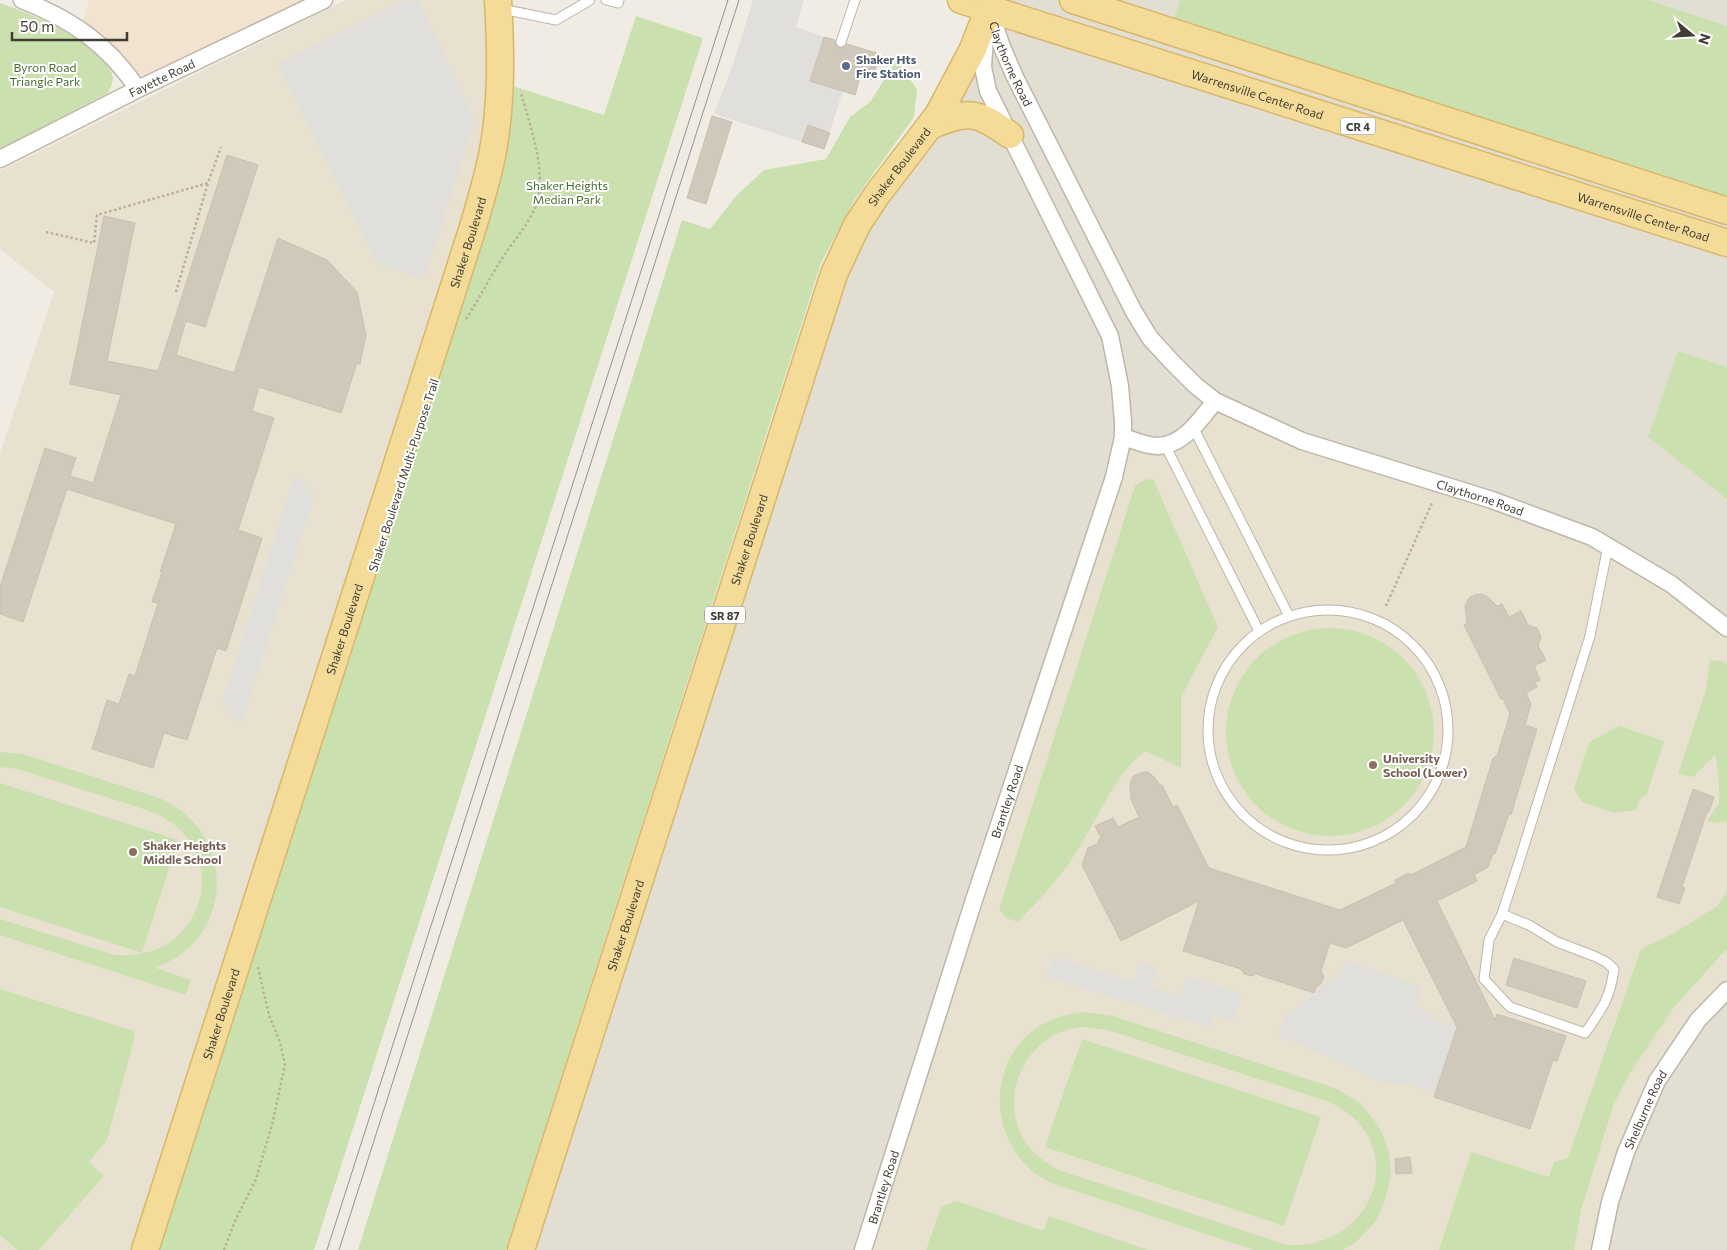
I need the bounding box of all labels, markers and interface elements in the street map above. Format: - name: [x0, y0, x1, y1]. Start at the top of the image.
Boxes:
- scale bar: [12, 10, 128, 42]
- north arrow: [1667, 10, 1717, 60]
- text: 50 m: [20, 17, 54, 35]
- street label: Claythorne Road: [987, 19, 1036, 108]
- text: N: [1695, 32, 1715, 47]
- place label: Shaker Hts Fire Station: [856, 52, 921, 80]
- street label: Fayette Road: [126, 56, 197, 100]
- park label: Byron Road Triangle Park: [9, 60, 81, 88]
- marker: Shaker Hts Fire Station: [840, 60, 852, 72]
- street label: Warrensville Center Road: [1190, 67, 1325, 122]
- road number: CR 4: [1340, 118, 1376, 134]
- street label: Shaker Boulevard: [865, 125, 933, 208]
- park label: Shaker Heights Median Park: [526, 178, 608, 206]
- street label: Warrensville Center Road: [1576, 189, 1711, 244]
- street label: Shaker Boulevard: [447, 195, 488, 290]
- street label: Shaker Boulevard Multi-Purpose Trail: [365, 377, 441, 573]
- street label: Claythorne Road: [1435, 476, 1526, 518]
- street label: Shaker Boulevard: [728, 492, 770, 587]
- street label: Shaker Boulevard: [323, 582, 365, 676]
- road number: SR 87: [705, 606, 745, 624]
- place label: University School (Lower): [1383, 751, 1468, 779]
- marker: University School (Lower): [1367, 759, 1379, 771]
- street label: Brantley Road: [988, 763, 1025, 840]
- place label: Shaker Heights Middle School: [143, 838, 227, 866]
- marker: Shaker Heights Middle School: [127, 846, 139, 858]
- street label: Shaker Boulevard: [604, 878, 646, 972]
- street label: Shaker Boulevard: [200, 967, 242, 1061]
- street label: Shelburne Road: [1621, 1067, 1669, 1151]
- street label: Brantley Road: [865, 1149, 901, 1226]

